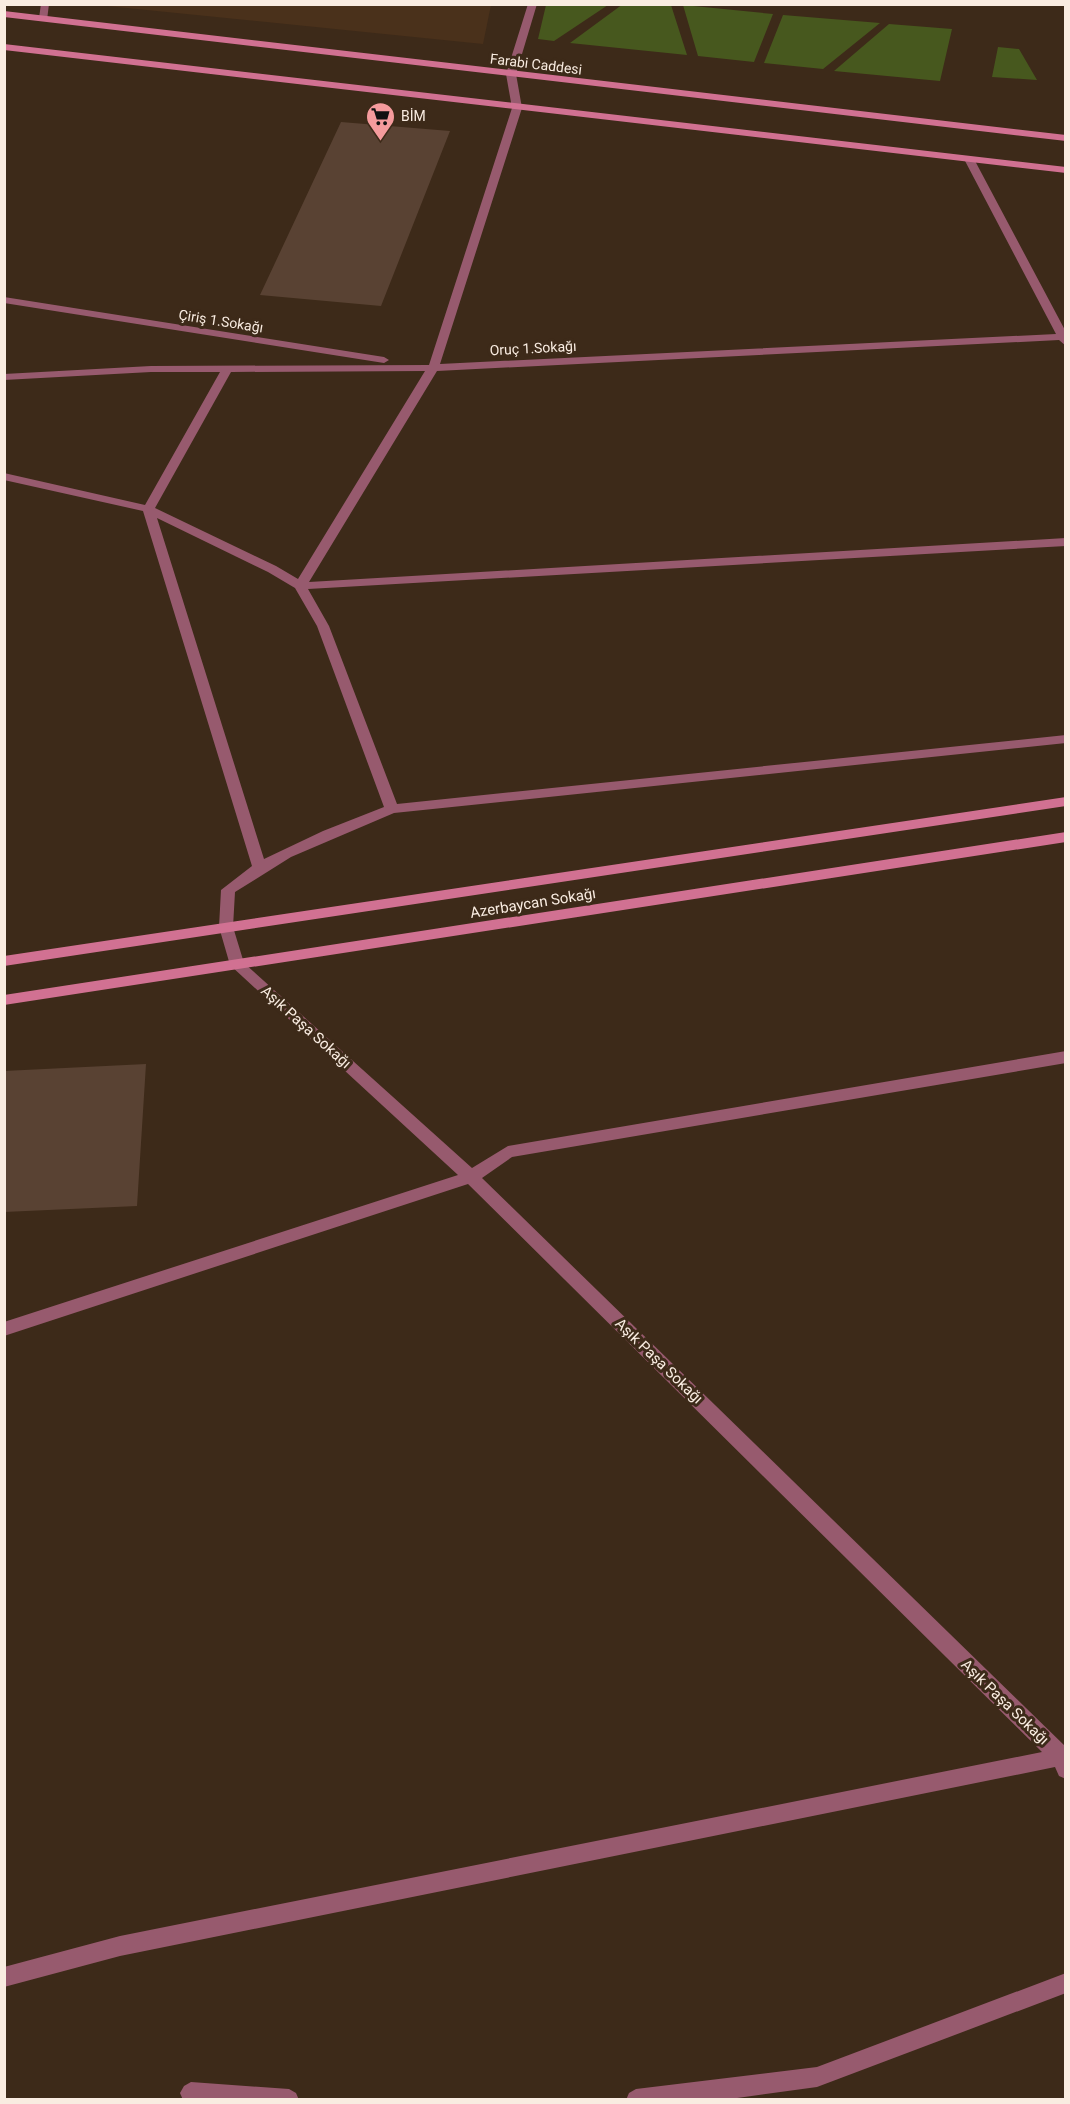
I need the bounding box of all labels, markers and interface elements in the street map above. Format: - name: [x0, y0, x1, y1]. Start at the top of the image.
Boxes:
- street label: Farabi Caddesi: [489, 50, 583, 78]
- supermarket icon: BİM: [364, 100, 396, 142]
- place label: BİM: [401, 108, 426, 124]
- street label: Çiriş 1.Sokağı: [178, 306, 264, 336]
- street label: Oruç 1.Sokağı: [489, 338, 577, 358]
- street label: Azerbaycan Sokağı: [469, 884, 597, 922]
- street label: Aşık Paşa Sokağı: [257, 982, 355, 1072]
- street label: Aşık Paşa Sokağı: [611, 1315, 707, 1407]
- street label: Aşık Paşa Sokağı: [957, 1656, 1053, 1748]

